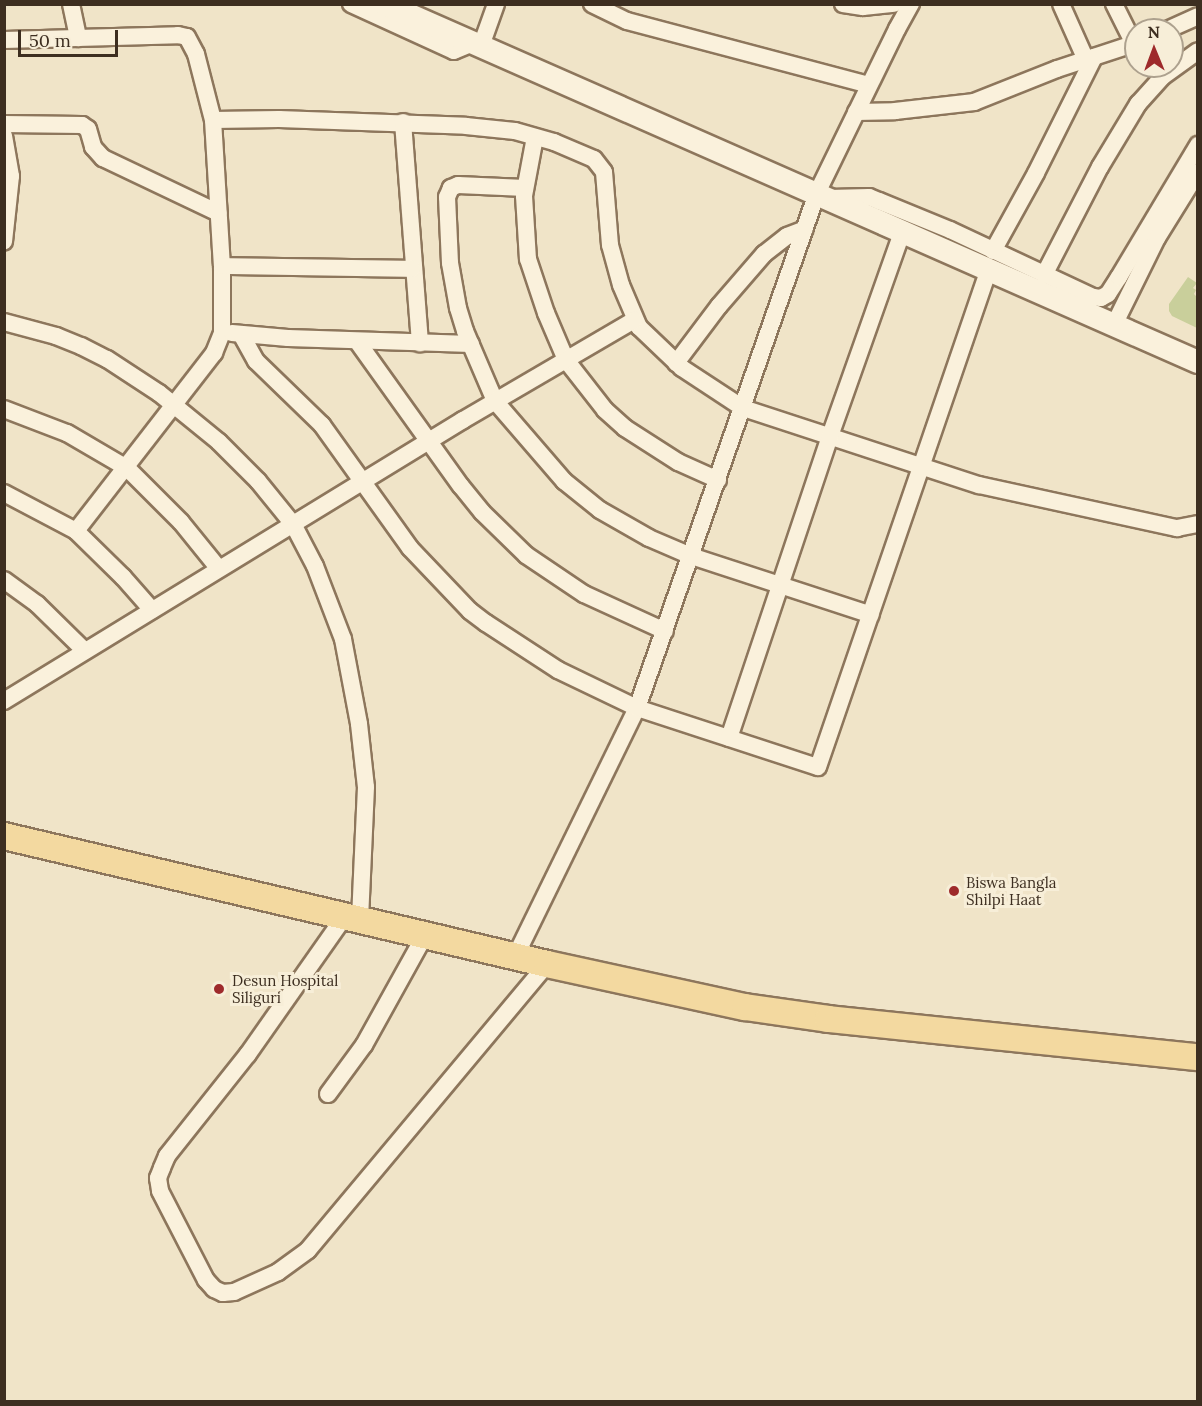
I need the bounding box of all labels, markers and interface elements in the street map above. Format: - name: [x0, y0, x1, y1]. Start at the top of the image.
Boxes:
- scale bar: [21, 18, 122, 56]
- north arrow: [1124, 18, 1184, 78]
- text: N: [1147, 22, 1160, 42]
- text: 50 m: [29, 29, 71, 52]
- place label: Biswa Bangla Shilpi Haat: [966, 873, 1057, 908]
- marker: Biswa Bangla Shilpi Haat: [947, 884, 961, 898]
- place label: Desun Hospital Siliguri: [232, 971, 338, 1006]
- marker: Desun Hospital Siliguri: [210, 980, 228, 998]

